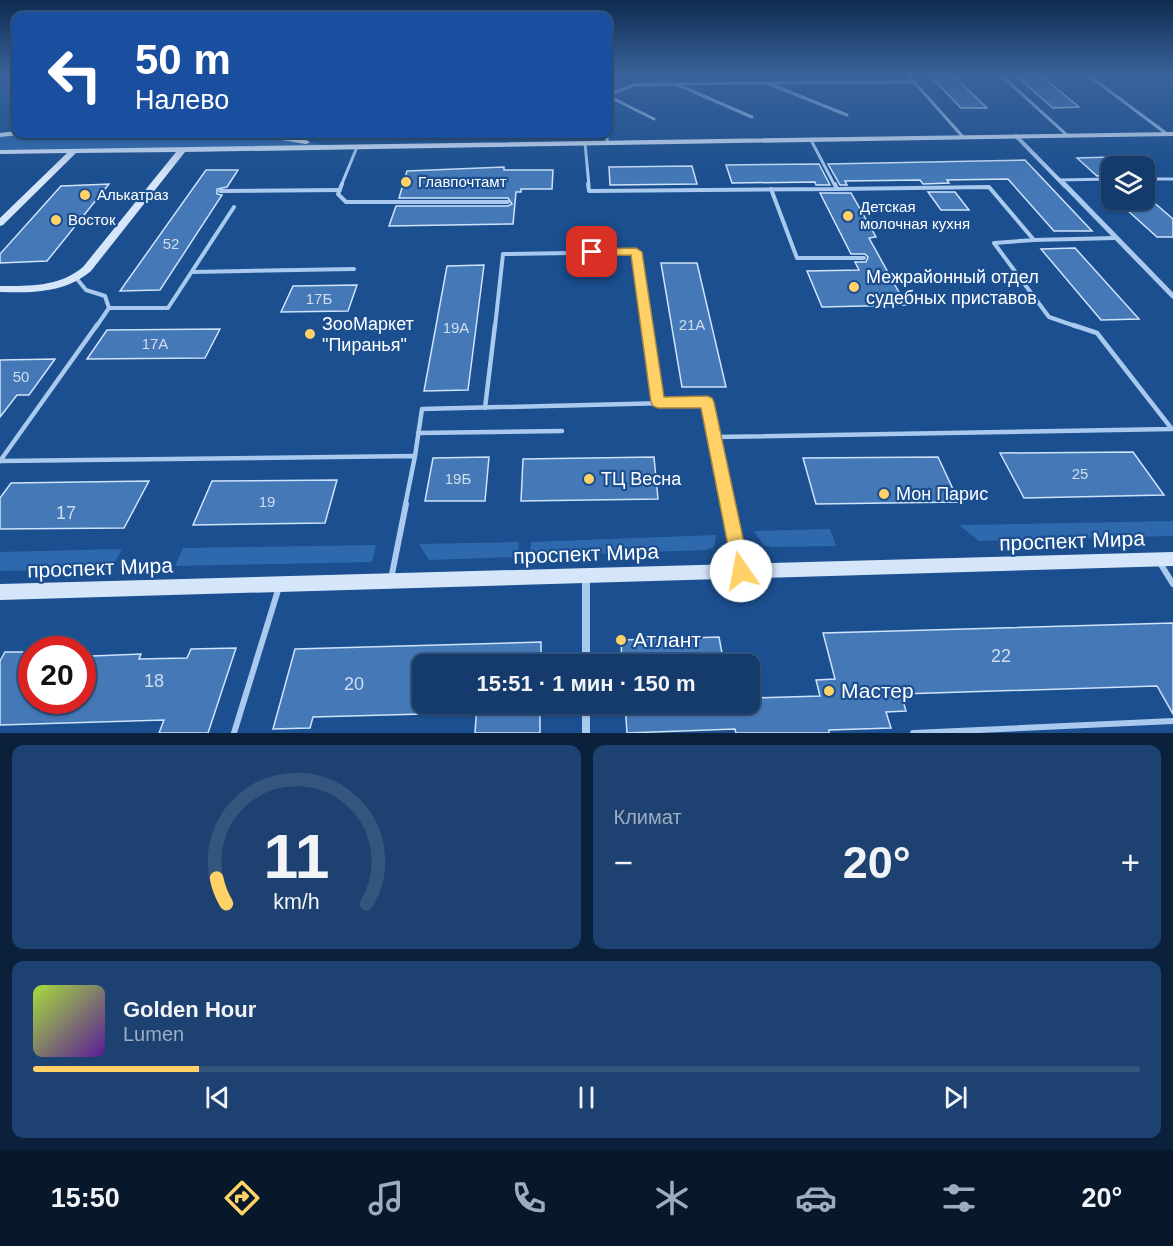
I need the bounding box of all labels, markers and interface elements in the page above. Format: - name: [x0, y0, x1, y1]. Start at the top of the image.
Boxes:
- icon: left: [36, 36, 114, 114]
- text: 50 m: [135, 36, 231, 83]
- text: Налево: [135, 85, 229, 115]
- map controls: [1101, 156, 1155, 210]
- button: layers: [1101, 156, 1155, 210]
- place label: Главпочтамт: [418, 173, 507, 190]
- marker: Главпочтамт: [399, 175, 413, 189]
- place label: Алькатраз: [97, 186, 169, 203]
- marker: Алькатраз: [78, 188, 92, 202]
- place label: Детская молочная кухня: [860, 198, 970, 232]
- marker: Детская молочная кухня: [841, 209, 855, 223]
- place label: Восток: [68, 211, 116, 228]
- marker: Восток: [49, 213, 63, 227]
- pin: [566, 226, 617, 277]
- house number: 52: [163, 235, 179, 252]
- icon: arrive: [575, 235, 608, 268]
- place label: Межрайонный отдел судебных приставов: [866, 267, 1039, 308]
- marker: Межрайонный отдел судебных приставов: [847, 280, 861, 294]
- house number: 17Б: [306, 290, 332, 307]
- place label: ЗооМаркет "Пиранья": [322, 314, 414, 355]
- house number: 21А: [679, 316, 705, 333]
- house number: 19А: [443, 319, 469, 336]
- marker: ЗооМаркет "Пиранья": [303, 327, 317, 341]
- house number: 17А: [142, 335, 168, 352]
- house number: 50: [13, 368, 29, 385]
- house number: 25: [1072, 465, 1088, 482]
- place label: ТЦ Весна: [601, 469, 682, 489]
- house number: 19Б: [445, 470, 471, 487]
- marker: ТЦ Весна: [582, 472, 596, 486]
- place label: Мон Парис: [896, 484, 988, 504]
- marker: Мон Парис: [877, 487, 891, 501]
- house number: 19: [259, 493, 275, 510]
- house number: 17: [56, 503, 76, 523]
- street label: проспект Мира: [999, 526, 1146, 555]
- street label: проспект Мира: [513, 539, 660, 568]
- position arrow: [709, 539, 773, 603]
- street label: проспект Мира: [27, 553, 174, 582]
- place label: Атлант: [633, 628, 701, 651]
- marker: Атлант: [614, 633, 628, 647]
- speed limit sign: 20: [18, 636, 96, 714]
- house number: 22: [991, 646, 1011, 666]
- house number: 18: [144, 671, 164, 691]
- text: 15:51 · 1 мин · 150 m: [476, 671, 696, 696]
- house number: 20: [344, 674, 364, 694]
- place label: Мастер: [841, 679, 914, 702]
- marker: Мастер: [822, 684, 836, 698]
- text: Климат: [614, 806, 682, 828]
- text: 11: [263, 822, 329, 891]
- text: 20°: [843, 837, 911, 888]
- text: −: [614, 844, 633, 881]
- text: +: [1121, 844, 1140, 881]
- text: km/h: [273, 890, 319, 914]
- text: Golden Hour: [123, 997, 256, 1022]
- text: Lumen: [123, 1023, 184, 1045]
- icon: previous: [201, 1081, 234, 1114]
- icon: pause: [570, 1081, 603, 1114]
- icon: next: [939, 1081, 972, 1114]
- icon: directions: [221, 1177, 263, 1219]
- icon: music: [365, 1177, 407, 1219]
- icon: phone: [508, 1177, 550, 1219]
- icon: climate: [651, 1177, 693, 1219]
- icon: car: [795, 1177, 837, 1219]
- icon: filters: [938, 1177, 980, 1219]
- text: 15:50: [51, 1183, 120, 1213]
- text: 20°: [1081, 1183, 1122, 1213]

